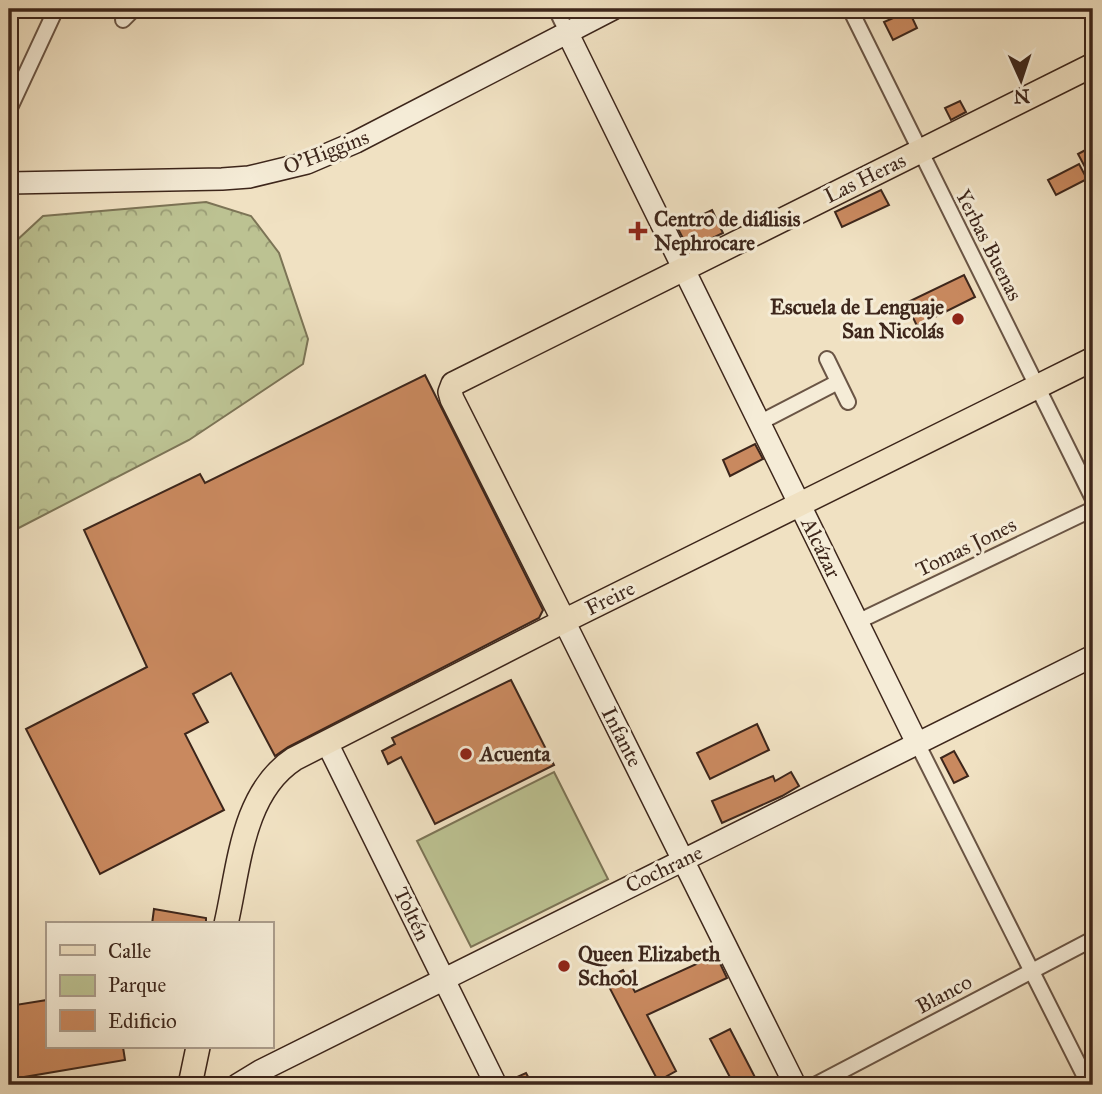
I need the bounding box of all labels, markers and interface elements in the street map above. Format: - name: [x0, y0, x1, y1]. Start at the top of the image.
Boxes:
- north arrow: [986, 46, 1056, 116]
- text: N: [1013, 85, 1031, 108]
- street label: O'Higgins: [280, 124, 372, 180]
- street label: Las Heras: [820, 147, 910, 209]
- street label: Yerbas Buenas: [950, 185, 1028, 305]
- place label: Centro de diálisis Nephrocare: [654, 206, 801, 256]
- marker: Centro de diálisis Nephrocare: [628, 221, 648, 241]
- place label: Escuela de Lenguaje San Nicolás: [770, 294, 944, 344]
- marker: Escuela de Lenguaje San Nicolás: [950, 311, 966, 327]
- street label: Tomas Jones: [912, 512, 1020, 582]
- street label: Alcázar: [795, 513, 847, 583]
- street label: Freire: [581, 575, 639, 621]
- street label: Infante: [596, 703, 648, 772]
- place label: Acuenta: [478, 741, 552, 767]
- marker: Acuenta: [458, 746, 474, 762]
- street label: Cochrane: [621, 839, 707, 899]
- street label: Toltén: [388, 883, 436, 945]
- legend: [46, 922, 273, 1048]
- text: Calle: [108, 938, 151, 964]
- place label: Queen Elizabeth School: [578, 941, 721, 991]
- marker: Queen Elizabeth School: [556, 958, 572, 974]
- street label: Blanco: [912, 968, 977, 1019]
- text: Parque: [108, 972, 167, 998]
- text: Edificio: [108, 1008, 177, 1034]

